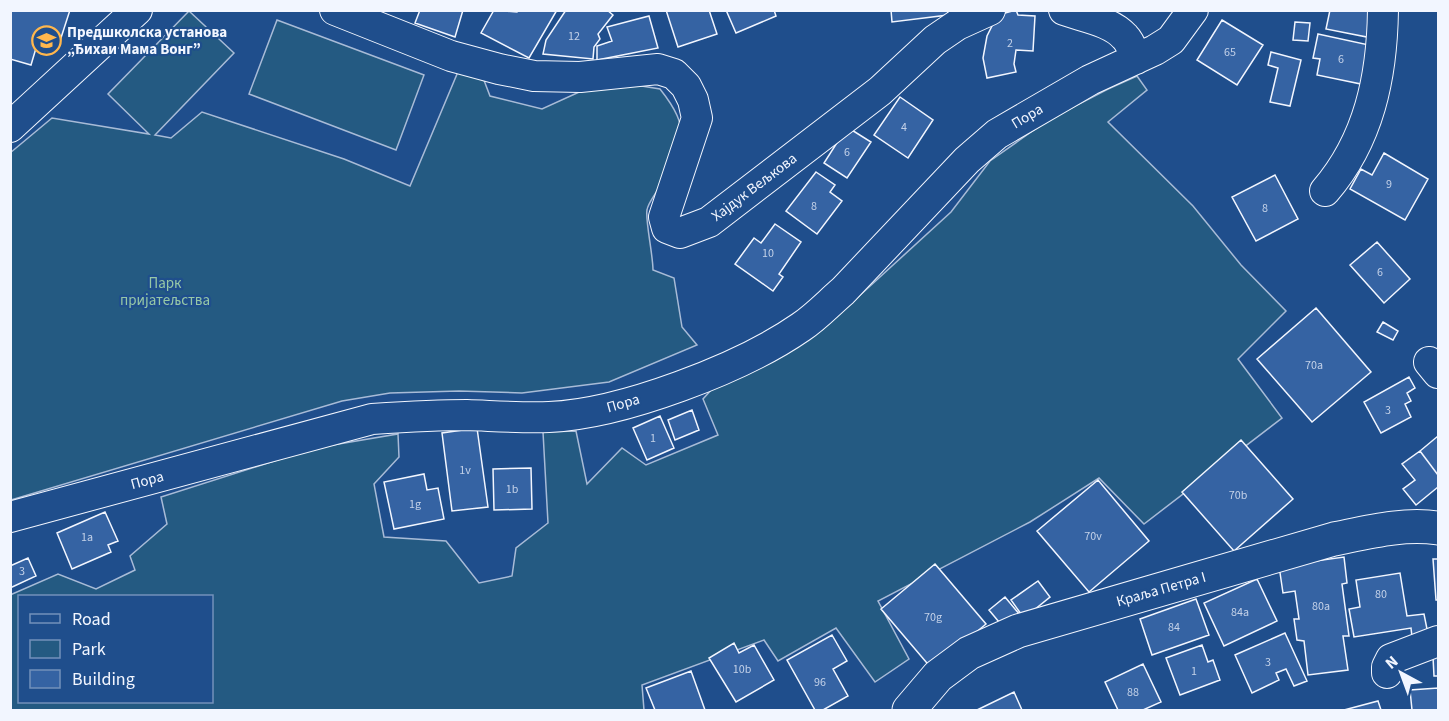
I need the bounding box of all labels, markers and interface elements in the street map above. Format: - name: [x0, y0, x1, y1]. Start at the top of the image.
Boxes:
- place label: Предшколска установа „Ђихаи Мама Вонг”: [67, 22, 227, 60]
- school or university icon: Предшколска установа „Ђихаи Мама Вонг”: [30, 25, 62, 57]
- house number: 12: [568, 28, 580, 45]
- house number: 2: [1007, 35, 1013, 52]
- house number: 65: [1224, 44, 1236, 61]
- house number: 6: [1338, 51, 1344, 68]
- street label: Пора: [1007, 99, 1047, 134]
- house number: 4: [901, 119, 907, 136]
- house number: 6: [844, 144, 850, 161]
- street label: Хајдук Вељкова: [707, 148, 801, 226]
- house number: 9: [1386, 176, 1392, 193]
- house number: 8: [811, 198, 817, 215]
- house number: 8: [1262, 200, 1268, 217]
- house number: 10: [762, 245, 774, 262]
- house number: 6: [1377, 264, 1383, 281]
- park label: Парк пријатељства: [120, 273, 210, 311]
- house number: 70a: [1305, 357, 1323, 374]
- street label: Пора: [604, 389, 642, 418]
- house number: 3: [1385, 402, 1391, 419]
- house number: 1: [650, 430, 656, 447]
- house number: 1v: [459, 462, 471, 479]
- street label: Пора: [128, 466, 166, 495]
- house number: 1b: [506, 481, 519, 498]
- house number: 70b: [1229, 487, 1248, 504]
- house number: 1g: [409, 496, 421, 513]
- house number: 70v: [1084, 528, 1102, 545]
- house number: 1a: [81, 529, 93, 546]
- house number: 3: [19, 563, 25, 580]
- street label: Краља Петра I: [1114, 567, 1208, 612]
- house number: 80: [1375, 586, 1387, 603]
- legend: [18, 595, 213, 703]
- house number: 80a: [1312, 598, 1330, 615]
- house number: 84a: [1231, 604, 1249, 621]
- text: Road: [72, 607, 111, 632]
- house number: 70g: [924, 609, 942, 626]
- house number: 84: [1168, 619, 1180, 636]
- text: Park: [72, 637, 106, 662]
- north arrow: [1371, 643, 1431, 703]
- text: N: [1381, 651, 1403, 674]
- house number: 3: [1265, 654, 1271, 671]
- house number: 10b: [733, 661, 752, 678]
- house number: 1: [1191, 663, 1197, 680]
- text: Building: [72, 667, 135, 692]
- house number: 96: [814, 674, 826, 691]
- house number: 88: [1127, 684, 1139, 701]

